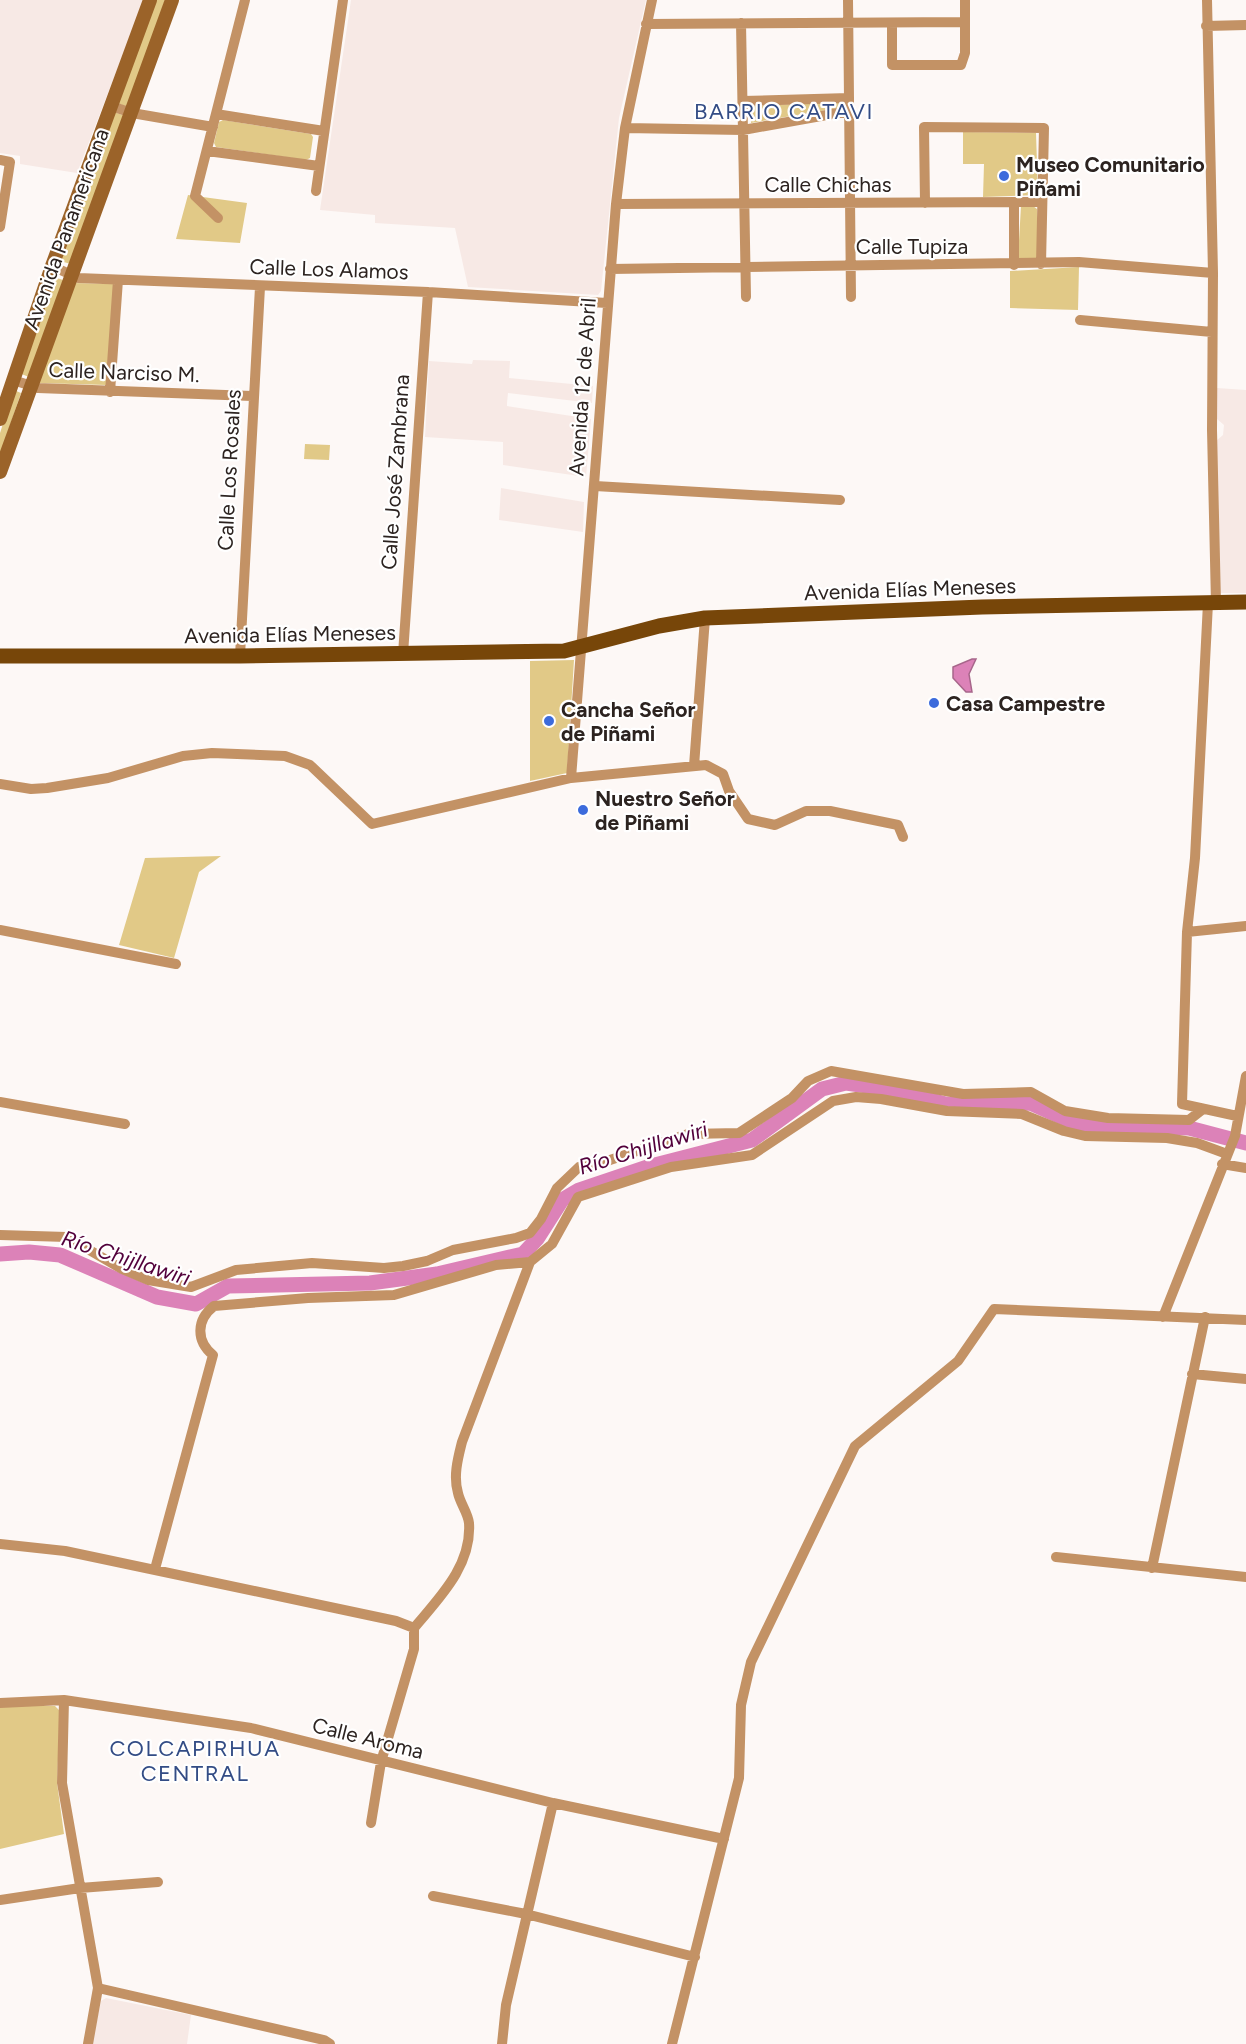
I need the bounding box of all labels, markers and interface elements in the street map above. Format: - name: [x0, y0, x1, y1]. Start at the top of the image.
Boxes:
- district label: BARRIO CATAVI: [694, 98, 874, 125]
- street label: Avenida Panamericana: [18, 125, 114, 333]
- place label: Museo Comunitario Piñami: [1016, 152, 1205, 201]
- marker: Museo Comunitario Piñami: [997, 169, 1011, 183]
- street label: Calle Chichas: [764, 172, 892, 197]
- street label: Calle Tupiza: [856, 234, 968, 259]
- street label: Calle Los Alamos: [249, 254, 409, 284]
- street label: Avenida 12 de Abril: [563, 297, 601, 477]
- street label: Calle Narciso M.: [48, 357, 200, 387]
- street label: Calle José Zambrana: [376, 373, 414, 571]
- street label: Calle Los Rosales: [212, 389, 246, 551]
- street label: Avenida Elías Meneses: [804, 573, 1016, 605]
- street label: Avenida Elías Meneses: [184, 620, 396, 648]
- place label: Casa Campestre: [946, 691, 1106, 716]
- marker: Casa Campestre: [927, 696, 941, 710]
- place label: Cancha Señor de Piñami: [561, 697, 695, 746]
- marker: Cancha Señor de Piñami: [542, 714, 556, 728]
- place label: Nuestro Señor de Piñami: [595, 786, 735, 835]
- marker: Nuestro Señor de Piñami: [576, 803, 590, 817]
- water label: Río Chijllawiri: [575, 1115, 712, 1180]
- water label: Río Chijllawiri: [58, 1224, 195, 1292]
- street label: Calle Aroma: [310, 1712, 426, 1764]
- district label: COLCAPIRHUA CENTRAL: [109, 1735, 281, 1787]

